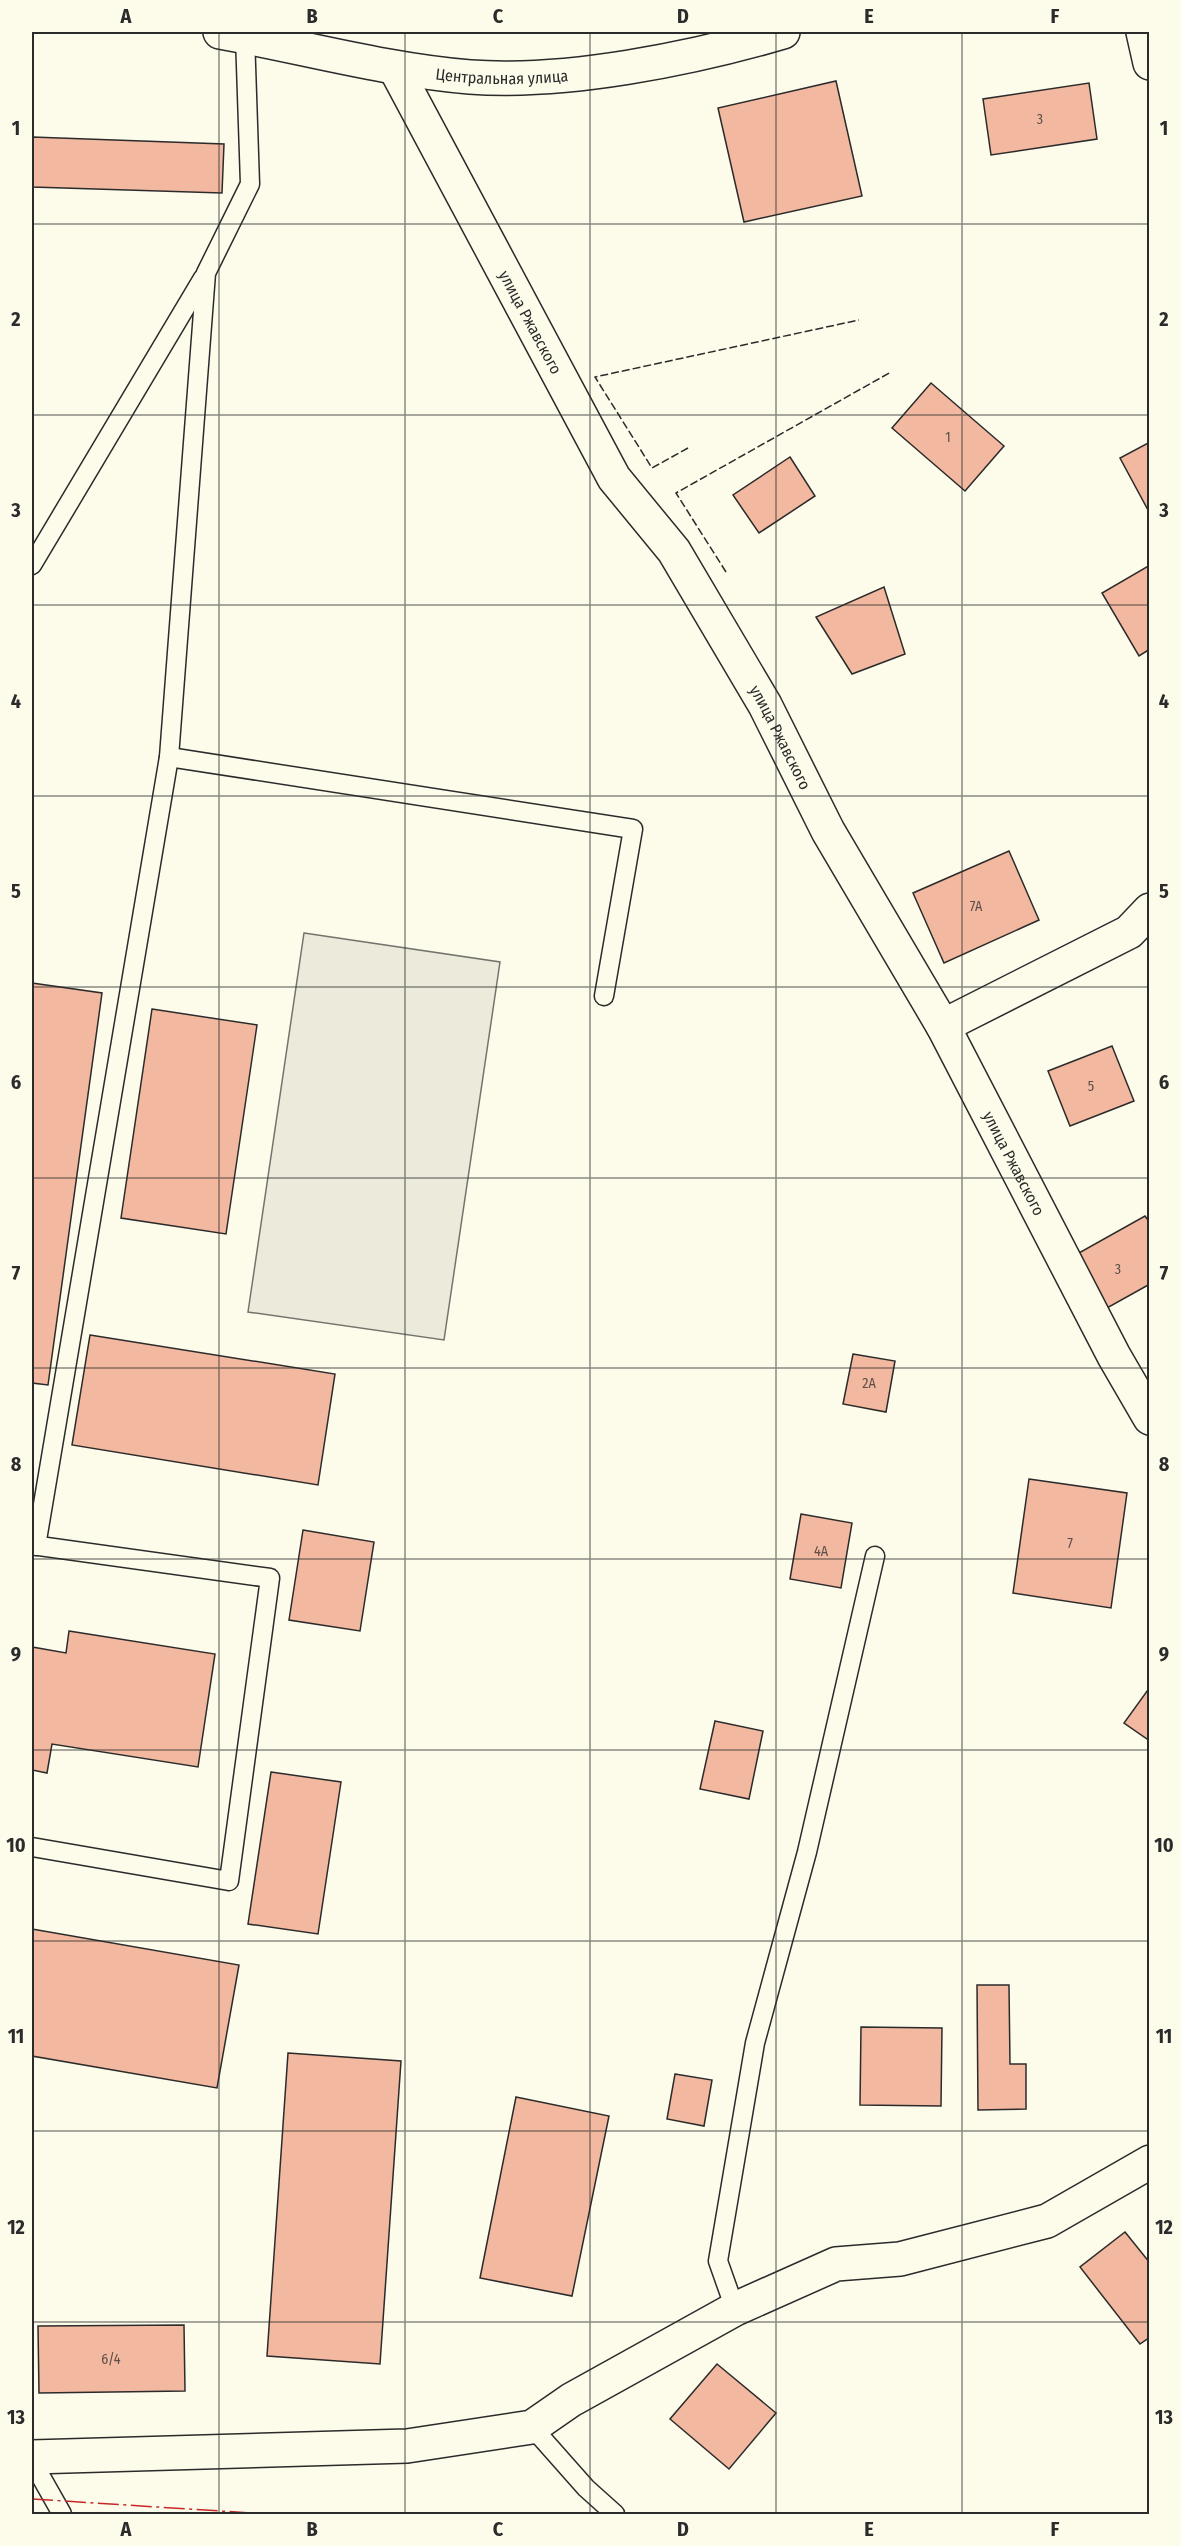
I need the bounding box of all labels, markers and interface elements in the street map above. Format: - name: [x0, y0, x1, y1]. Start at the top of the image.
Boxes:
- text: A: [120, 4, 133, 28]
- text: B: [306, 4, 318, 28]
- text: C: [493, 4, 504, 28]
- text: D: [677, 4, 689, 28]
- text: E: [864, 4, 874, 28]
- text: F: [1051, 4, 1060, 28]
- street label: Центральная улица: [435, 64, 569, 88]
- house number: 3: [1037, 111, 1043, 128]
- text: 1: [12, 116, 20, 140]
- text: 1: [1160, 116, 1168, 140]
- street label: улица Ржавского: [495, 267, 566, 377]
- text: 2: [10, 307, 21, 331]
- text: 2: [1158, 307, 1169, 331]
- house number: 1: [945, 429, 951, 446]
- text: 3: [10, 498, 21, 522]
- text: 3: [1158, 498, 1169, 522]
- street label: улица Ржавского: [746, 682, 815, 793]
- text: 4: [11, 689, 21, 713]
- text: 4: [1159, 689, 1169, 713]
- text: 5: [11, 879, 21, 903]
- text: 5: [1159, 879, 1169, 903]
- house number: 7А: [970, 898, 983, 915]
- text: 6: [11, 1070, 21, 1094]
- text: 6: [1159, 1070, 1169, 1094]
- house number: 5: [1088, 1078, 1094, 1095]
- street label: улица Ржавского: [979, 1108, 1049, 1219]
- text: 7: [12, 1261, 21, 1285]
- house number: 3: [1115, 1261, 1121, 1278]
- text: 7: [1160, 1261, 1169, 1285]
- house number: 2А: [862, 1375, 876, 1392]
- text: 8: [11, 1452, 22, 1476]
- text: 8: [1159, 1452, 1170, 1476]
- house number: 7: [1067, 1535, 1073, 1552]
- house number: 4А: [814, 1543, 829, 1560]
- text: 9: [11, 1642, 21, 1666]
- text: 9: [1159, 1642, 1169, 1666]
- text: 10: [6, 1833, 26, 1857]
- text: 10: [1154, 1833, 1174, 1857]
- text: 11: [8, 2024, 24, 2048]
- text: 11: [1156, 2024, 1172, 2048]
- text: 12: [7, 2215, 25, 2239]
- text: 12: [1155, 2215, 1173, 2239]
- house number: 6/4: [101, 2351, 121, 2368]
- text: 13: [7, 2405, 25, 2429]
- text: 13: [1155, 2405, 1173, 2429]
- text: A: [120, 2517, 133, 2541]
- text: B: [306, 2517, 318, 2541]
- text: C: [493, 2517, 504, 2541]
- text: D: [677, 2517, 689, 2541]
- text: E: [864, 2517, 874, 2541]
- text: F: [1051, 2517, 1060, 2541]

